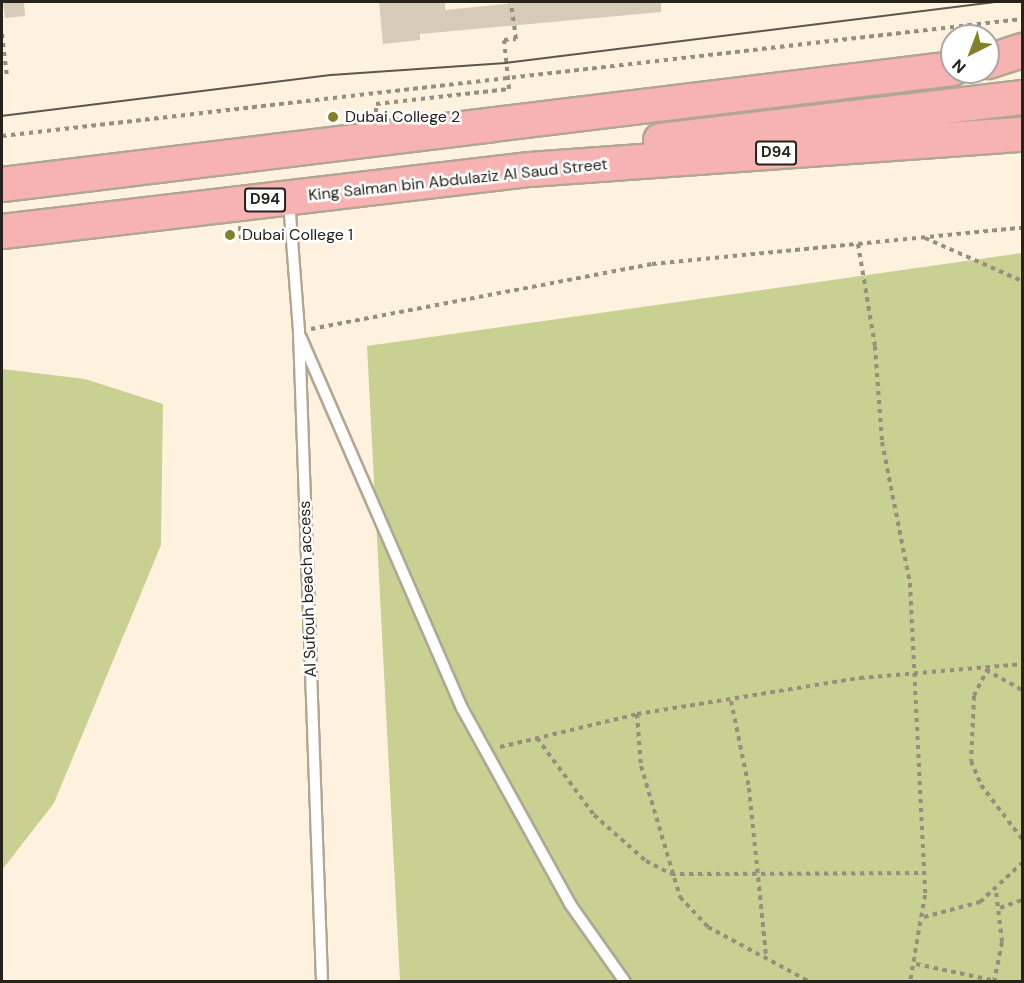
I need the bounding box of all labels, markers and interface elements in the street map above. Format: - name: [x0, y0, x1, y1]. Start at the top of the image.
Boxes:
- north arrow: [940, 24, 1000, 84]
- text: N: [948, 55, 970, 78]
- place label: Dubai College 2: [345, 107, 460, 127]
- marker: Dubai College 2: [326, 110, 340, 124]
- road number: D94: [755, 141, 797, 165]
- street label: King Salman bin Abdulaziz Al Saud Street: [307, 155, 609, 205]
- road number: D94: [244, 188, 286, 212]
- place label: Dubai College 1: [242, 225, 353, 245]
- marker: Dubai College 1: [223, 228, 237, 242]
- street label: Al Sufouh beach access: [295, 500, 321, 678]

